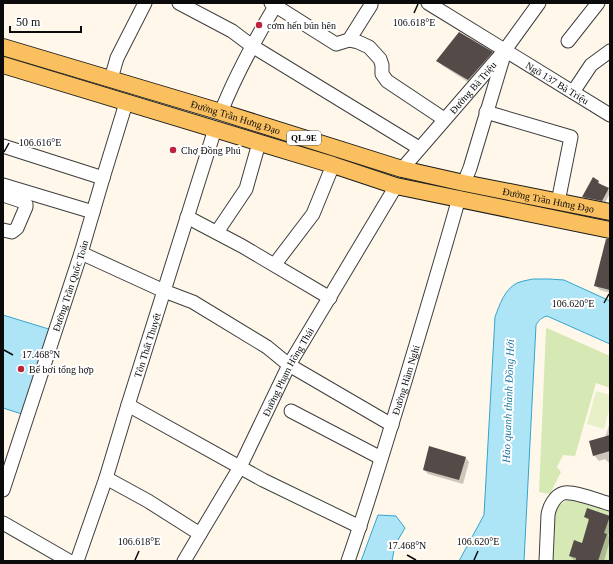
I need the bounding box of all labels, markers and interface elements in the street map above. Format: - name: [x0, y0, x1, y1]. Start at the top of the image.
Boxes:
- scale bar: [10, 8, 81, 34]
- text: 50 m: [16, 15, 41, 29]
- text: 106.618°E: [393, 17, 435, 28]
- marker: cơm hến bún hên: [254, 20, 264, 30]
- place label: cơm hến bún hên: [267, 20, 336, 31]
- street label: Đường Bà Triệu: [447, 59, 498, 116]
- street label: Ngõ 137 Bà Triệu: [524, 59, 591, 106]
- street label: Đường Trần Hưng Đạo: [190, 98, 282, 136]
- road number: QL.9E: [287, 131, 321, 145]
- text: 106.616°E: [19, 137, 61, 148]
- marker: Chợ Đồng Phú: [168, 145, 178, 155]
- place label: Chợ Đồng Phú: [181, 145, 241, 156]
- street label: Đường Trần Hưng Đạo: [502, 185, 595, 214]
- street label: Đường Trần Quốc Toản: [50, 239, 90, 333]
- text: 106.620°E: [552, 298, 594, 309]
- street label: Tôn Thất Thuyết: [132, 311, 162, 379]
- street label: Đường Phạm Hồng Thái: [260, 325, 316, 418]
- water label: Hào quanh thành Đồng Hới: [500, 339, 516, 464]
- street label: Đường Hàm Nghi: [390, 343, 421, 416]
- text: 17.468°N: [22, 349, 60, 360]
- marker: Bể bơi tổng hợp: [16, 364, 26, 374]
- place label: Bể bơi tổng hợp: [29, 364, 94, 375]
- text: 106.618°E: [118, 536, 160, 547]
- text: 106.620°E: [457, 536, 499, 547]
- text: 17.468°N: [388, 540, 426, 551]

